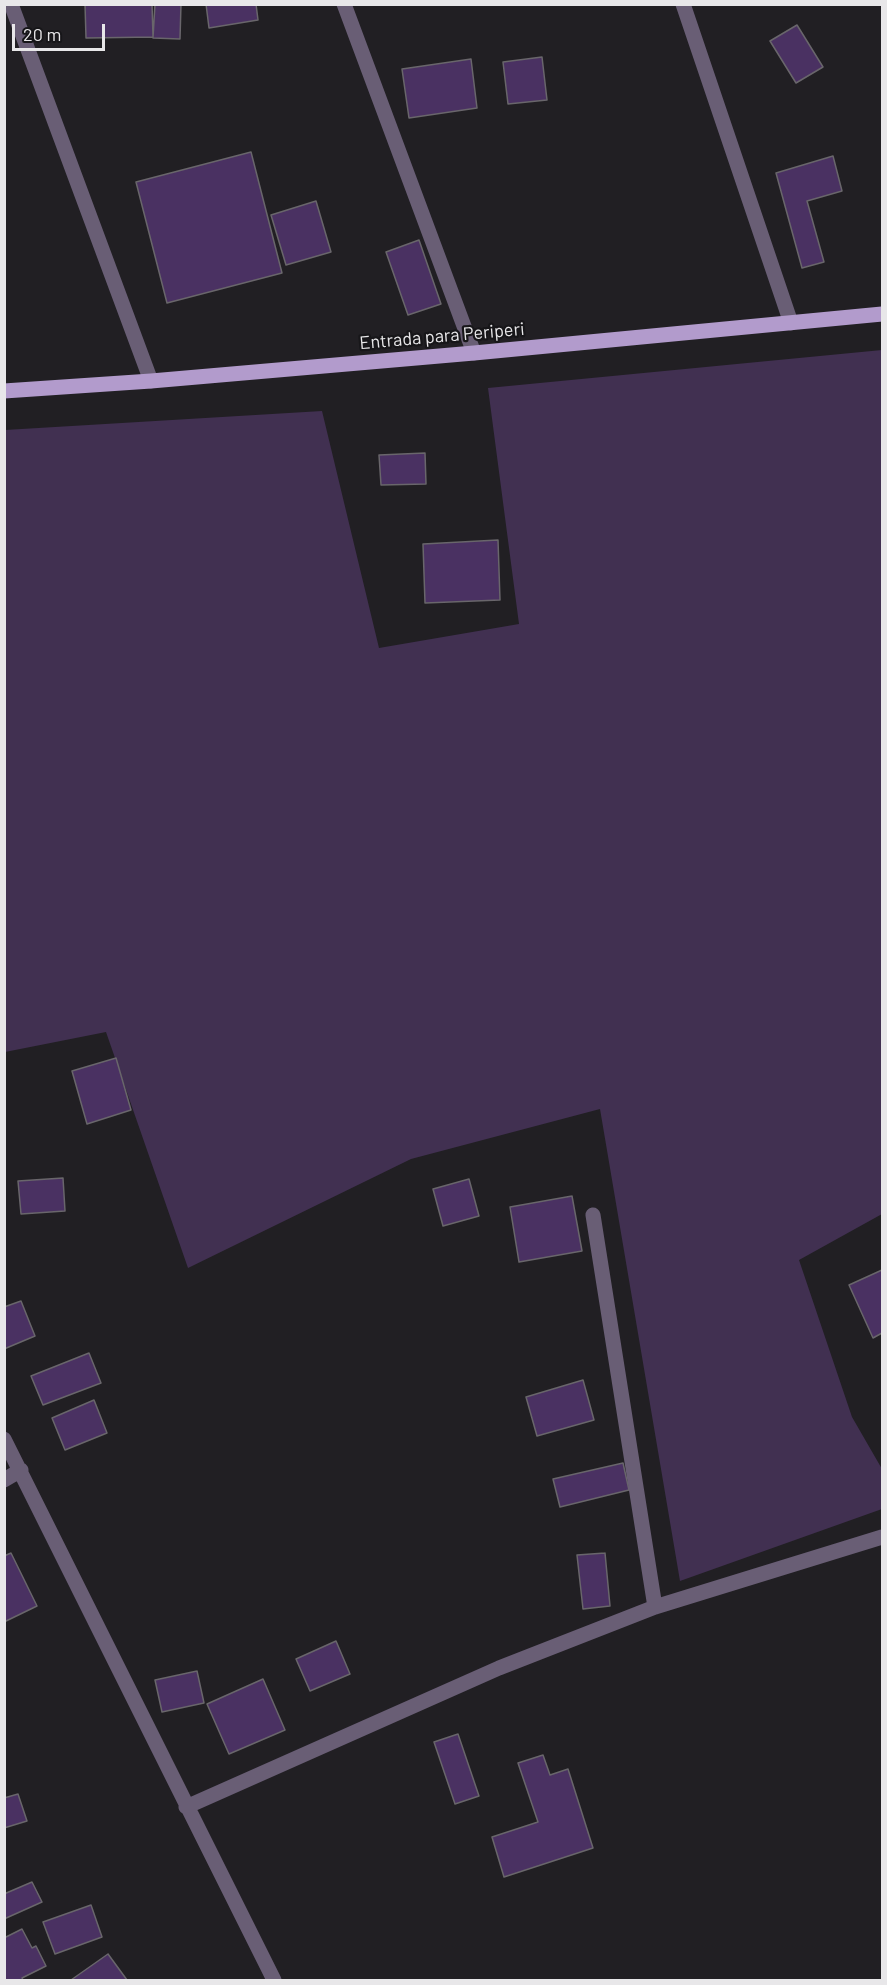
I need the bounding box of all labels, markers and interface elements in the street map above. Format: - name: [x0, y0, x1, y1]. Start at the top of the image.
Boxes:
- scale bar: [15, 12, 108, 50]
- text: 20 m: [23, 23, 61, 45]
- street label: Entrada para Periperi: [359, 318, 525, 354]

